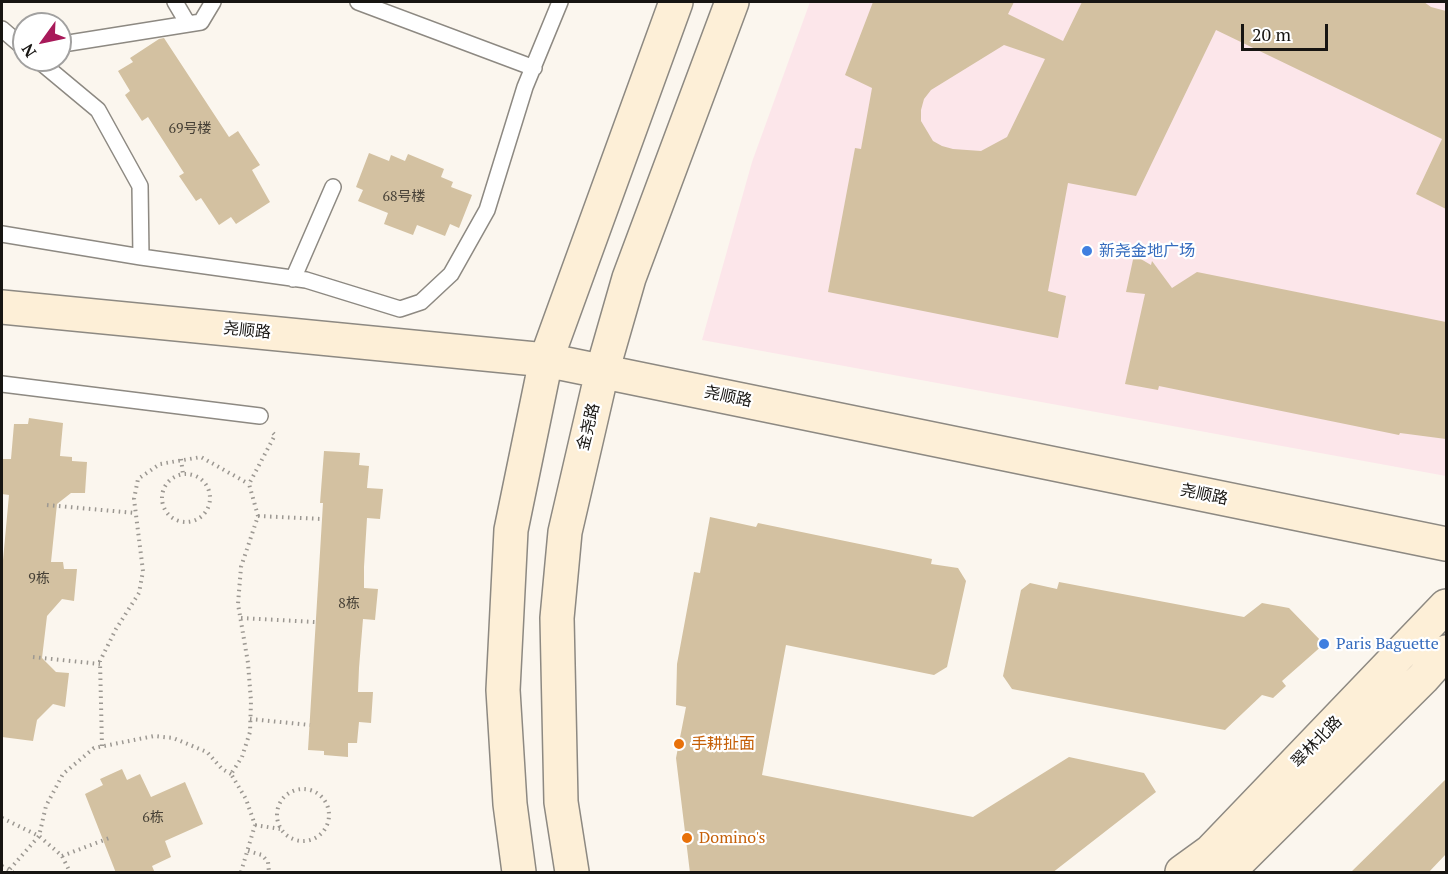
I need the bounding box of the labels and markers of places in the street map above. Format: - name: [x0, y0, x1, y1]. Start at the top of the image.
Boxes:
- place label: 新尧金地广场: [1099, 241, 1195, 261]
- marker: 新尧金地广场: [1080, 244, 1094, 258]
- place label: Paris Baguette: [1336, 634, 1439, 654]
- marker: Paris Baguette: [1317, 637, 1331, 651]
- place label: 手耕扯面: [691, 734, 755, 754]
- marker: 手耕扯面: [672, 737, 686, 751]
- place label: Domino's: [699, 828, 766, 848]
- marker: Domino's: [680, 831, 694, 845]

